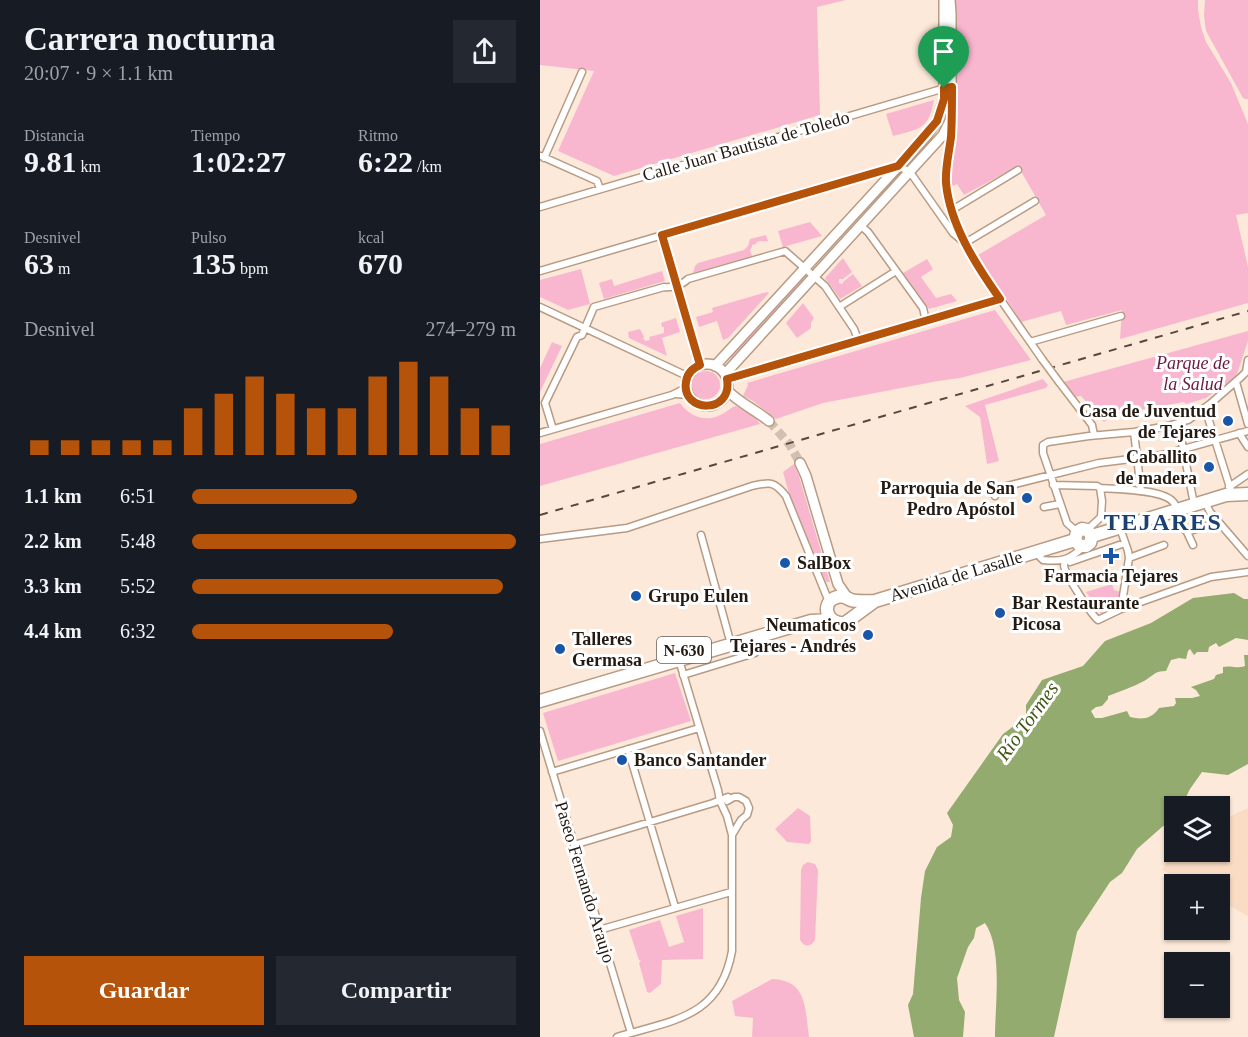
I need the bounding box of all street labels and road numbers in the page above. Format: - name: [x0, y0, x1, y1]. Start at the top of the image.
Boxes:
- street label: Calle Juan Bautista de Toledo: [640, 107, 852, 185]
- street label: Avenida de Lasalle: [887, 546, 1025, 606]
- road number: N-630: [657, 637, 711, 663]
- street label: Paseo Fernando Araujo: [551, 799, 619, 965]

